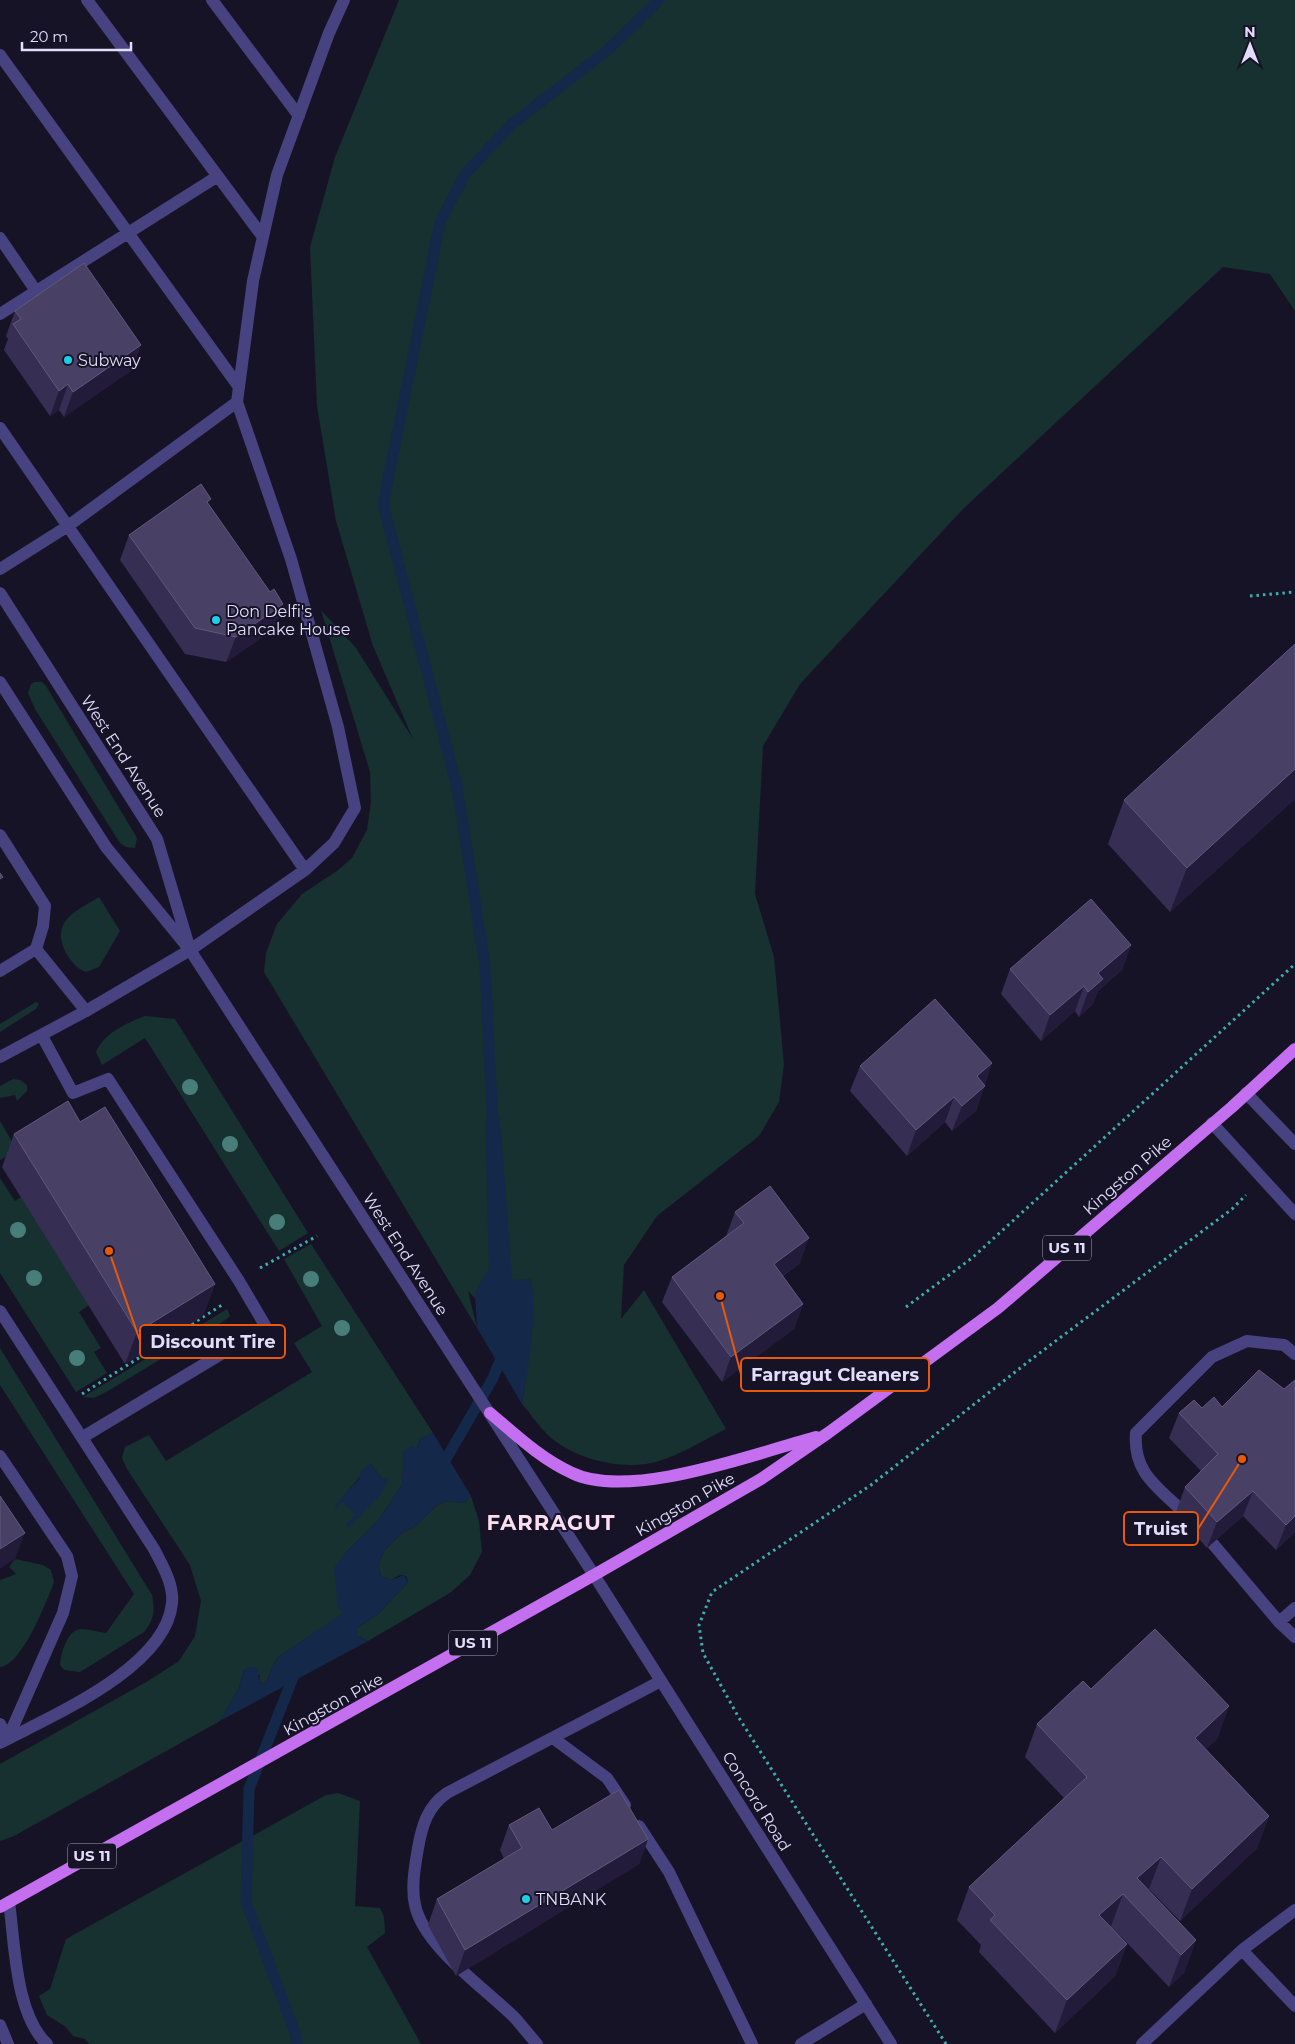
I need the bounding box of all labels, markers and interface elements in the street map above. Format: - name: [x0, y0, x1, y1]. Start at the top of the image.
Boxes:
- scale bar: [22, 20, 131, 52]
- north arrow: [1225, 20, 1275, 70]
- text: N: [1244, 23, 1256, 41]
- text: 20 m: [30, 27, 68, 46]
- place label: Subway: [78, 351, 141, 370]
- marker: Subway: [62, 354, 74, 366]
- place label: Don Delfi's Pancake House: [226, 602, 350, 639]
- marker: Don Delfi's Pancake House: [210, 614, 222, 626]
- street label: West End Avenue: [77, 692, 170, 821]
- street label: Kingston Pike: [1079, 1132, 1176, 1219]
- street label: West End Avenue: [359, 1190, 452, 1319]
- road number: US 11: [1043, 1236, 1091, 1260]
- callout: Discount Tire: [140, 1325, 285, 1358]
- text: Discount Tire: [150, 1331, 276, 1353]
- callout: Farragut Cleaners: [741, 1358, 929, 1391]
- text: Farragut Cleaners: [751, 1364, 919, 1386]
- street label: Kingston Pike: [632, 1468, 738, 1540]
- district label: FARRAGUT: [486, 1510, 616, 1535]
- callout: Truist: [1124, 1512, 1198, 1545]
- text: Truist: [1134, 1518, 1188, 1540]
- road number: US 11: [449, 1630, 497, 1656]
- street label: Kingston Pike: [280, 1669, 386, 1740]
- street label: Concord Road: [718, 1748, 795, 1855]
- road number: US 11: [68, 1844, 116, 1868]
- place label: TNBANK: [536, 1890, 607, 1909]
- marker: TNBANK: [520, 1893, 532, 1905]

